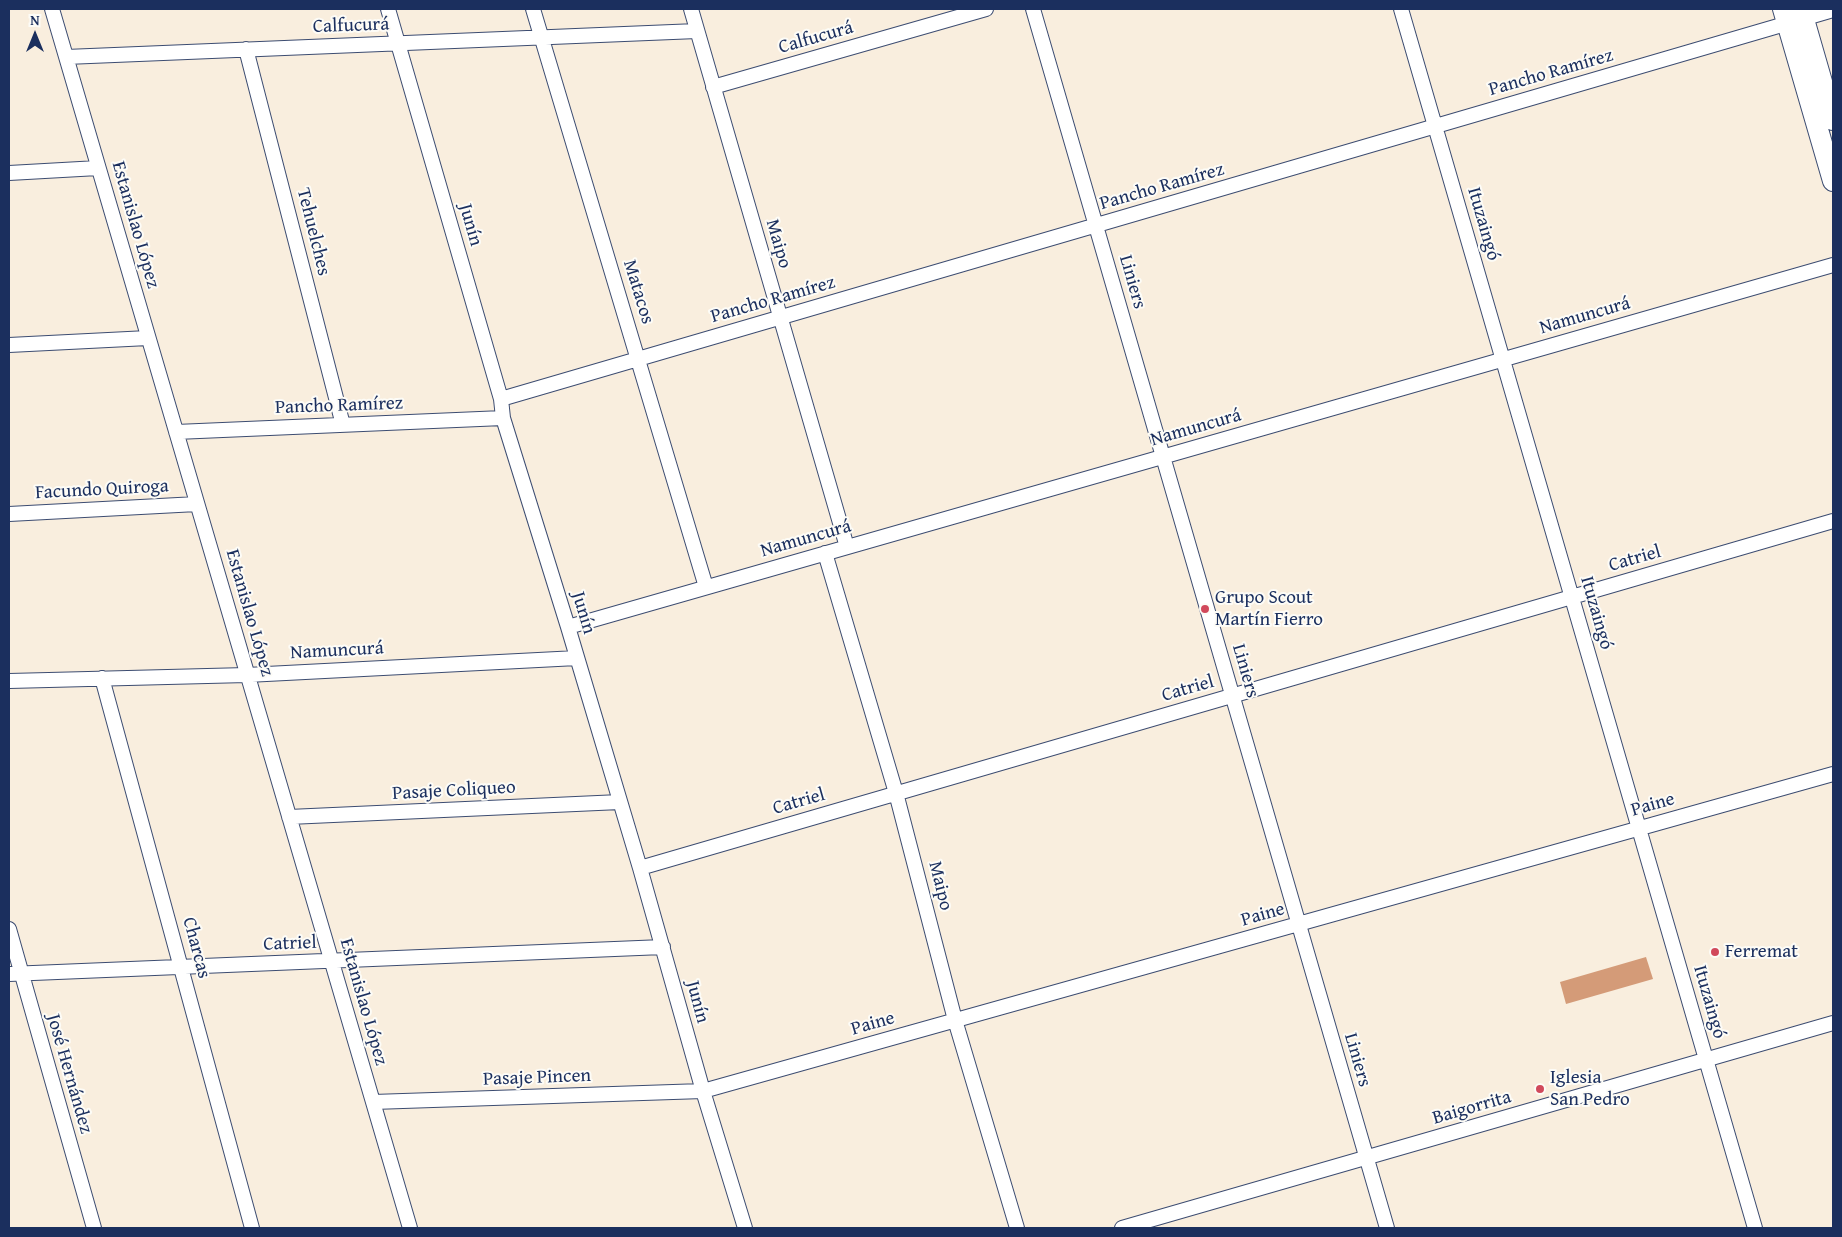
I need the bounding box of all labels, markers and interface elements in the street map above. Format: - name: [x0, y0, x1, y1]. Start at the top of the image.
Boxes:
- north arrow: [10, 10, 60, 60]
- text: N: [30, 10, 40, 30]
- street label: Calfucurá: [312, 13, 390, 39]
- street label: Calfucurá: [776, 16, 856, 60]
- street label: Pancho Ramírez: [1486, 44, 1616, 102]
- street label: Pancho Ramírez: [1097, 158, 1227, 216]
- street label: Estanislao López: [106, 159, 164, 291]
- street label: Ituzaingó: [1462, 185, 1504, 263]
- street label: Tehuelches: [291, 186, 335, 278]
- street label: Junín: [453, 201, 487, 249]
- street label: Maipo: [760, 217, 796, 271]
- street label: Liniers: [1113, 252, 1151, 312]
- street label: Matacos: [617, 257, 659, 327]
- street label: Pancho Ramírez: [708, 271, 838, 329]
- street label: Namuncurá: [1537, 292, 1633, 340]
- street label: Pancho Ramírez: [275, 392, 403, 420]
- street label: Namuncurá: [1148, 404, 1244, 452]
- street label: Facundo Quiroga: [35, 475, 169, 505]
- street label: Namuncurá: [758, 515, 854, 563]
- street label: Catriel: [1606, 541, 1664, 577]
- street label: Estanislao López: [220, 547, 278, 679]
- street label: Ituzaingó: [1575, 574, 1617, 652]
- place label: Grupo Scout Martín Fierro: [1215, 587, 1323, 631]
- street label: Junín: [566, 589, 600, 637]
- marker: Grupo Scout Martín Fierro: [1199, 603, 1211, 615]
- street label: Namuncurá: [290, 637, 384, 665]
- street label: Liniers: [1226, 641, 1264, 701]
- street label: Catriel: [1159, 671, 1217, 707]
- street label: Pasaje Coliqueo: [392, 776, 516, 806]
- street label: Catriel: [770, 784, 828, 820]
- street label: Paine: [1629, 788, 1677, 822]
- street label: Maipo: [923, 859, 957, 913]
- street label: Paine: [1239, 898, 1287, 932]
- street label: Charcas: [177, 915, 215, 981]
- street label: Catriel: [263, 932, 317, 956]
- street label: Estanislao López: [334, 936, 392, 1068]
- place label: Ferremat: [1725, 941, 1798, 963]
- marker: Ferremat: [1709, 946, 1721, 958]
- street label: Ituzaingó: [1688, 963, 1730, 1041]
- street label: Junín: [680, 978, 714, 1026]
- street label: Paine: [849, 1007, 897, 1041]
- street label: José Hernández: [41, 1012, 97, 1136]
- street label: Liniers: [1338, 1030, 1376, 1090]
- street label: Pasaje Pincen: [483, 1065, 591, 1091]
- place label: Iglesia San Pedro: [1550, 1067, 1630, 1111]
- marker: Iglesia San Pedro: [1534, 1083, 1546, 1095]
- street label: Baigorrita: [1430, 1086, 1514, 1130]

